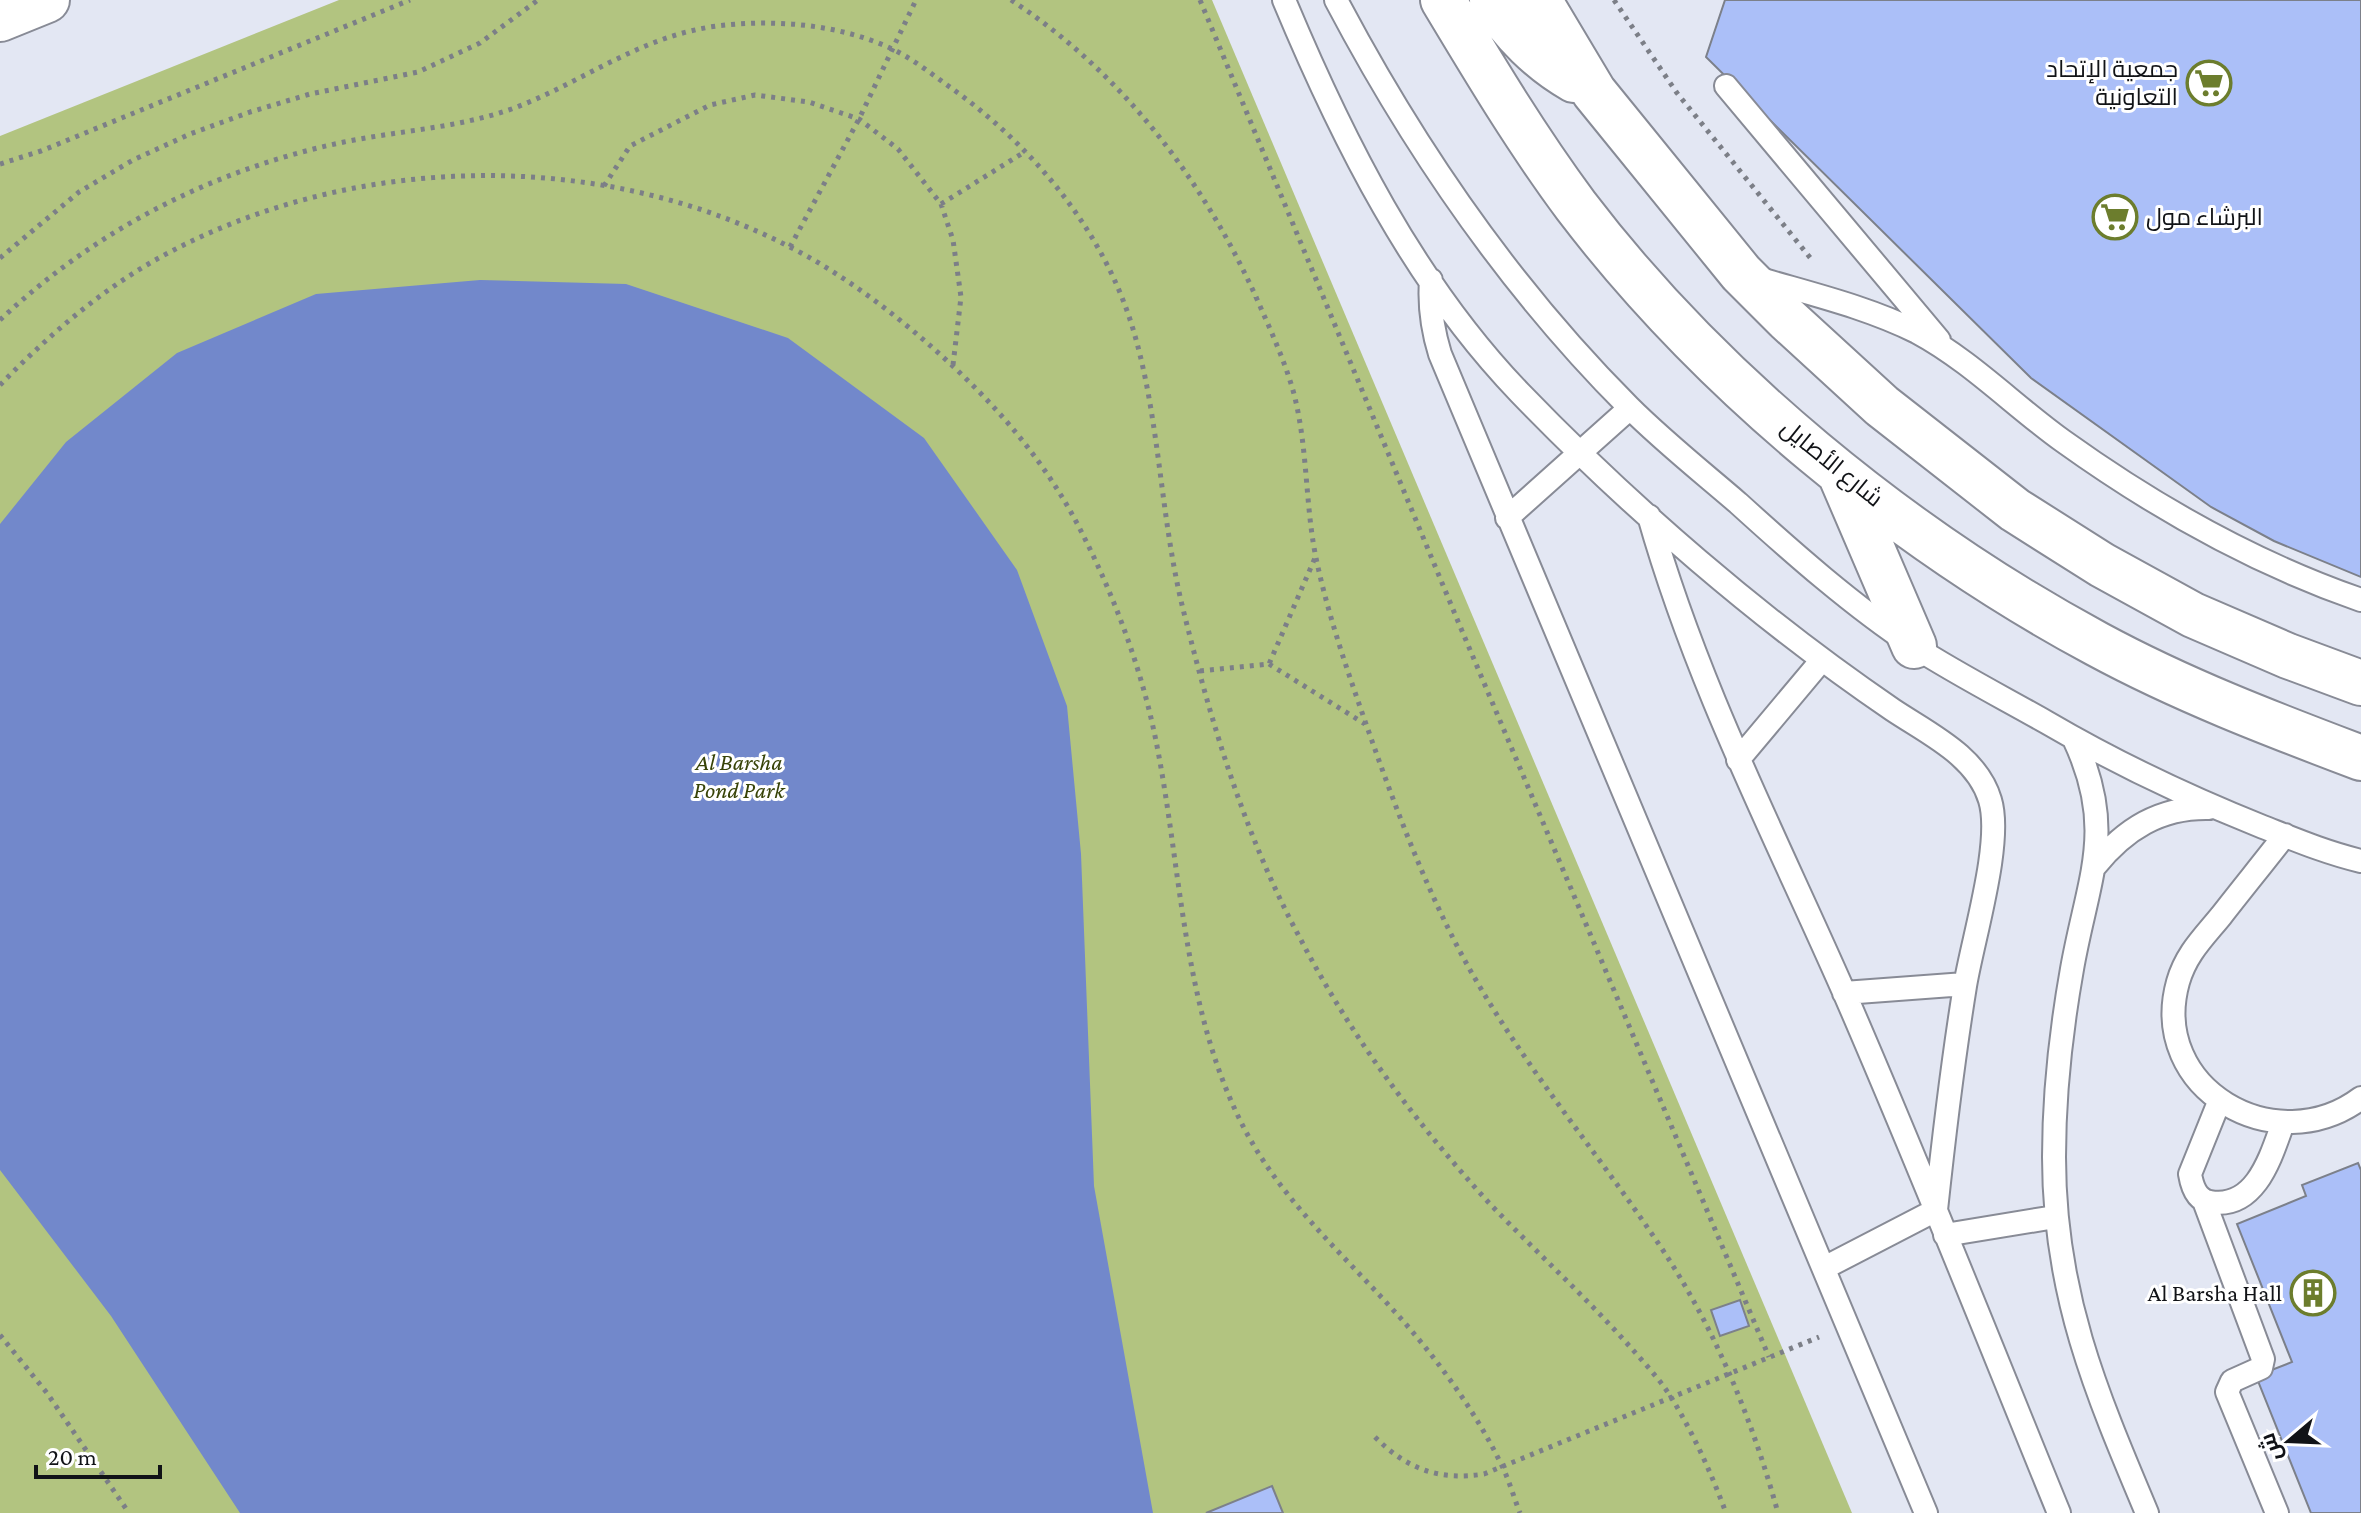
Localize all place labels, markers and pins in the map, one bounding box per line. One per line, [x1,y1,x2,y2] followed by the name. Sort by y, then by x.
[2046,55,2178,110] place label: جمعية الإتحاد التعاونية
[2185,59,2233,107] supermarket icon: جمعية الإتحاد التعاونية
[2091,193,2139,241] supermarket icon: البرشاء مول
[2146,203,2263,231] place label: البرشاء مول
[2289,1269,2337,1317] building icon: Al Barsha Hall
[2148,1279,2282,1306] place label: Al Barsha Hall

